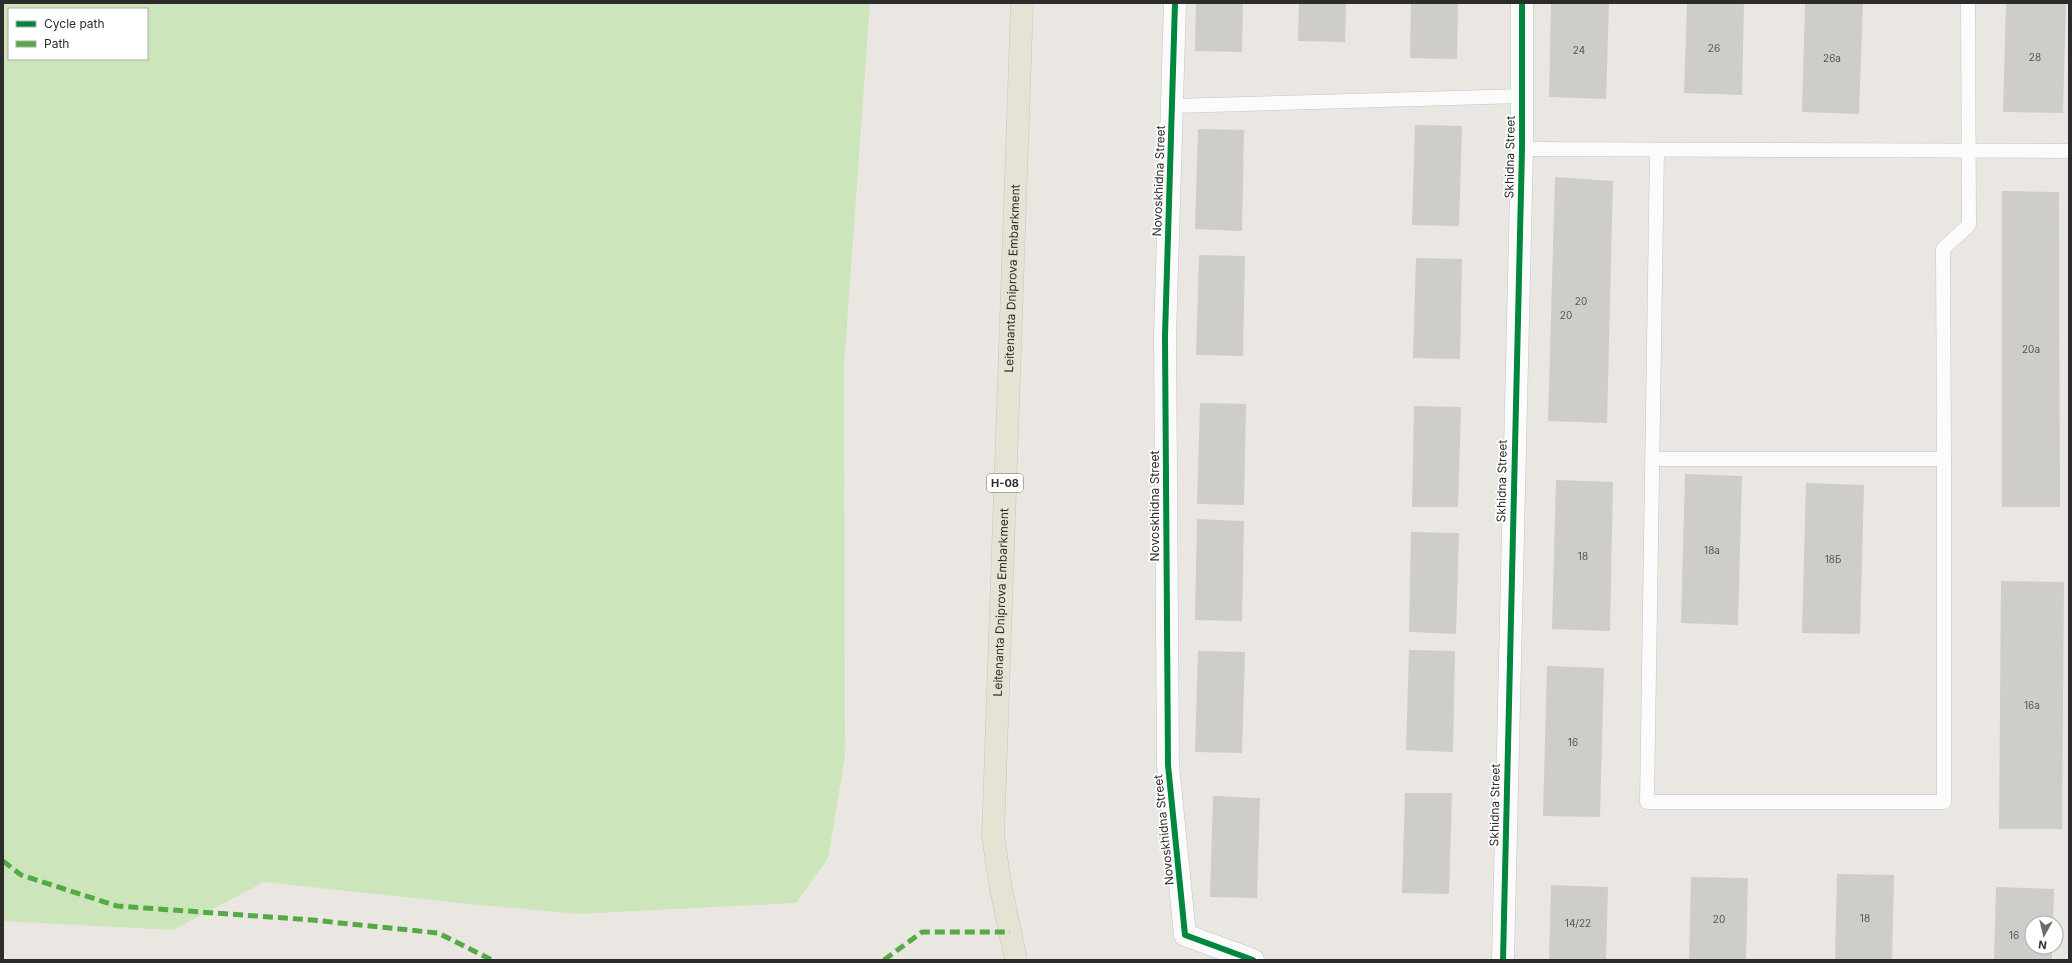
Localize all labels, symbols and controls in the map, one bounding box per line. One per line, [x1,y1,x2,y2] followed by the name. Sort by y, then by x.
[8,8,148,60] legend
[44,16,105,31] text: Cycle path
[44,36,69,51] text: Path
[1708,42,1720,54] house number: 26
[1573,44,1585,56] house number: 24
[2029,51,2041,63] house number: 28
[1823,52,1841,64] house number: 26а
[1501,115,1518,198] street label: Skhidna Street
[1149,125,1168,237] street label: Novoskhidna Street
[1001,184,1023,373] street label: Leitenanta Dniprova Embarkment
[1575,295,1587,307] house number: 20
[1560,309,1572,321] house number: 20
[2022,343,2040,355] house number: 20а
[1493,439,1510,522] street label: Skhidna Street
[1147,450,1162,562] street label: Novoskhidna Street
[987,474,1023,492] road number: Н-08
[990,508,1011,697] street label: Leitenanta Dniprova Embarkment
[1704,544,1720,556] house number: 18а
[1578,550,1588,562] house number: 18
[1825,553,1841,565] house number: 18Б
[2024,699,2040,711] house number: 16а
[1568,736,1578,748] house number: 16
[1486,763,1503,846] street label: Skhidna Street
[1150,774,1177,886] street label: Novoskhidna Street
[1860,912,1870,924] house number: 18
[1713,913,1725,925] house number: 20
[2024,915,2064,955] north arrow
[1565,917,1591,929] house number: 14/22
[2009,929,2019,941] house number: 16
[2037,937,2048,952] text: N

